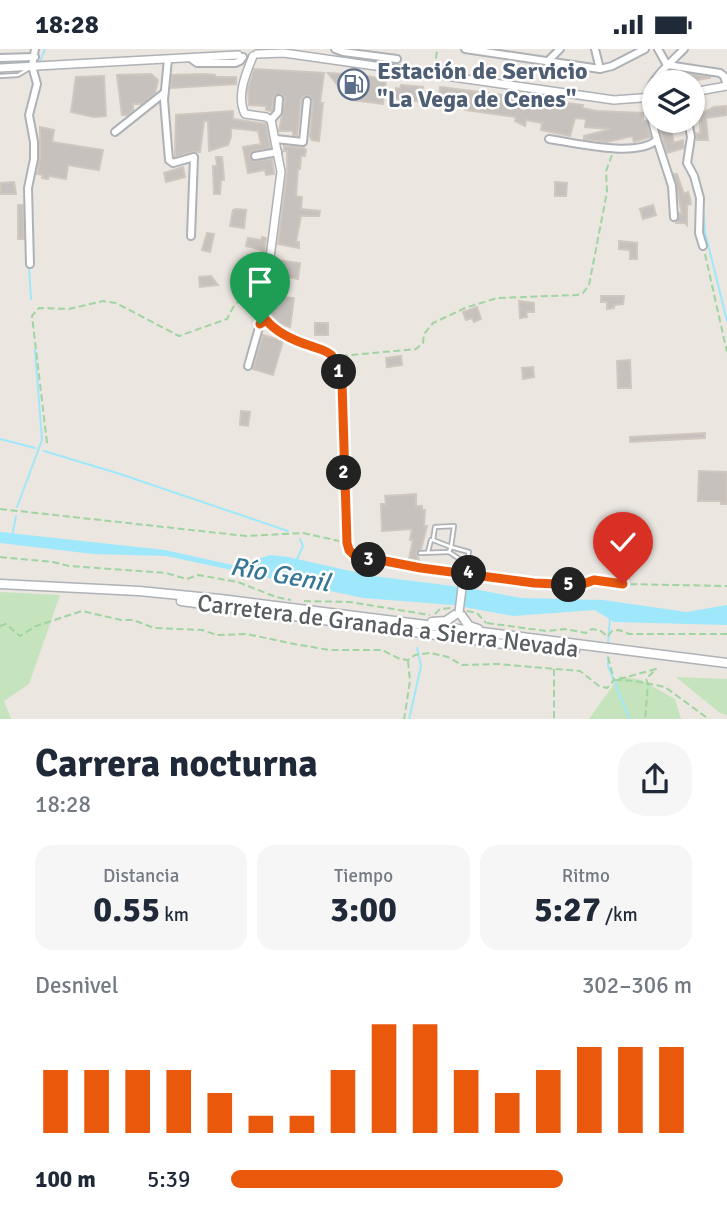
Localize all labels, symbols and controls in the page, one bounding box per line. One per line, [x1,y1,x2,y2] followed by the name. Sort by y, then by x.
[35,9,99,41] text: 18:28
[377,56,588,114] place label: Estación de Servicio "La Vega de Cenes"
[337,68,371,102] fuel station icon: Estación de Servicio "La Vega de Cenes"
[642,70,705,133] map controls
[642,70,705,133] button: layers
[230,252,290,324] pin
[241,263,279,301] icon: arrive
[322,355,356,389] pin: 1
[333,359,344,383] text: 1
[326,455,362,491] pin: 2
[338,460,349,484] text: 2
[593,512,653,584] pin
[604,523,642,561] icon: check
[352,543,386,577] pin: 3
[363,547,374,571] text: 3
[228,551,334,600] water label: Río Genil
[452,555,486,591] pin: 4
[463,560,474,584] text: 4
[552,567,586,603] pin: 5
[563,572,574,596] text: 5
[196,588,580,664] street label: Carretera de Granada a Sierra Nevada
[35,740,318,787] text: Carrera nocturna
[618,742,692,816] button: share
[35,790,91,819] text: 18:28
[103,864,179,888] text: Distancia
[334,864,393,888] text: Tiempo
[562,864,610,888] text: Ritmo
[93,888,160,931] text: 0.55
[330,888,397,931] text: 3:00
[534,888,601,931] text: 5:27
[160,903,189,927] text: km
[601,903,638,927] text: /km
[35,971,118,1000] text: Desnivel
[582,971,692,1000] text: 302–306 m
[35,1165,96,1194] text: 100 m
[147,1165,190,1194] text: 5:39

